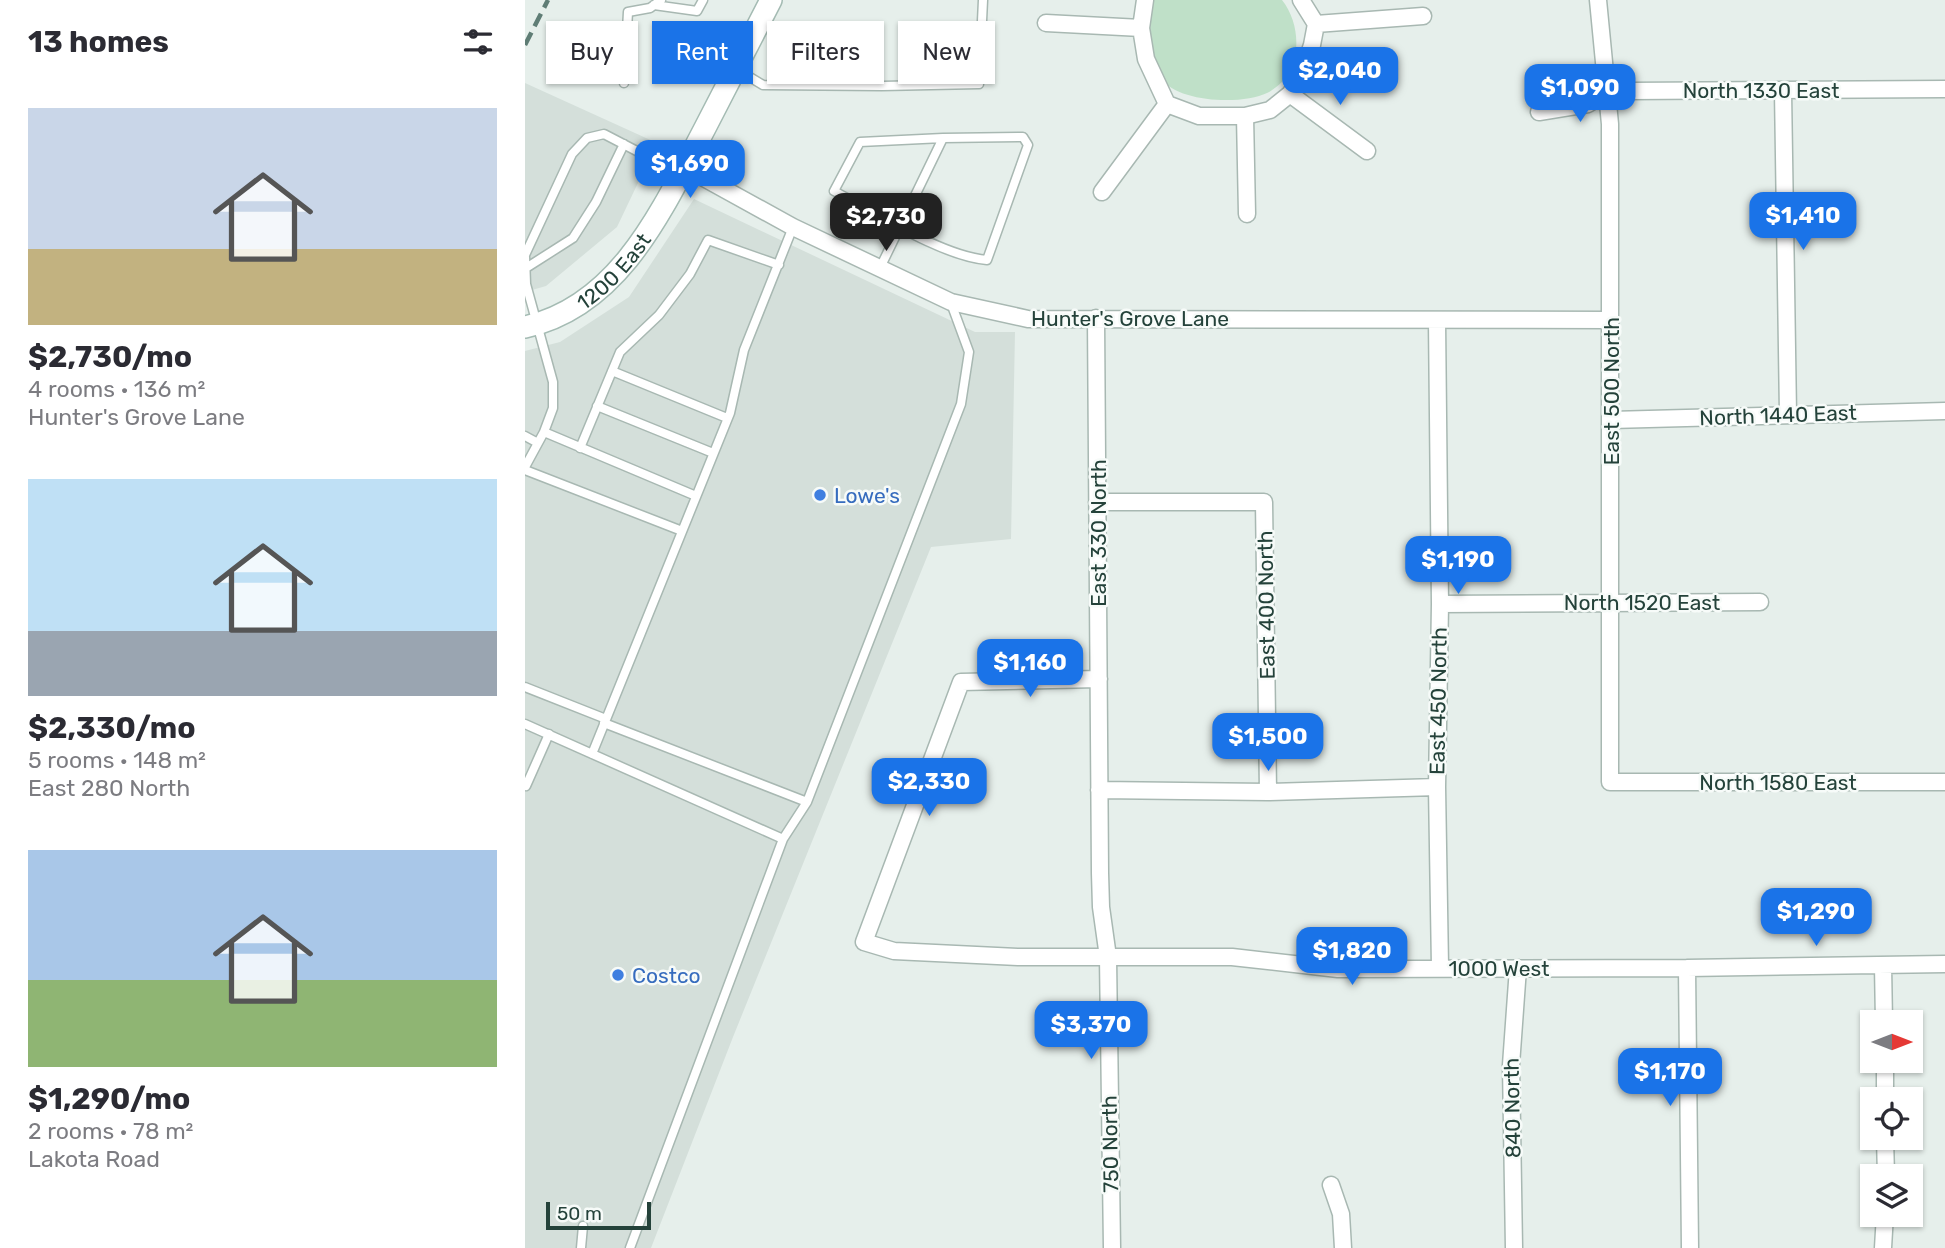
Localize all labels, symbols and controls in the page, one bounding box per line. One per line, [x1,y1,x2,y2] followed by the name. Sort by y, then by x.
[546,21,638,84] chip: Buy
[652,21,753,84] chip: Rent
[767,21,884,84] chip: Filters
[898,21,995,84] chip: New
[459,23,497,61] icon: filters
[28,24,169,60] text: 13 homes
[1283,48,1397,107] pin: $2,040
[1298,56,1382,84] text: $2,040
[1523,64,1637,124] pin: $1,090
[1540,73,1620,101] text: $1,090
[1683,78,1839,103] street label: North 1330 East
[633,140,747,200] pin: $1,690
[651,149,729,177] text: $1,690
[200,154,326,280] icon: home
[1746,192,1860,252] pin: $1,410
[829,194,943,253] pin: $2,730
[1765,201,1841,229] text: $1,410
[846,202,926,230] text: $2,730
[572,228,656,315] street label: 1200 East
[1031,306,1229,331] street label: Hunter's Grove Lane
[1599,317,1624,465] street label: East 500 North
[28,339,192,375] text: $2,730/mo
[28,375,205,403] text: 4 rooms · 136 m²
[1699,400,1857,430] street label: North 1440 East
[28,403,245,431] text: Hunter's Grove Lane
[1086,459,1111,607] street label: East 330 North
[834,483,900,508] place label: Lowe's
[812,487,828,503] marker: Lowe's
[200,525,326,651] icon: home
[1252,530,1280,680] street label: East 400 North
[1401,536,1515,596] pin: $1,190
[1421,545,1495,573] text: $1,190
[1564,590,1720,615] street label: North 1520 East
[1424,627,1452,775] street label: East 450 North
[973,640,1087,699] pin: $1,160
[993,648,1067,676] text: $1,160
[28,710,196,746] text: $2,330/mo
[1211,714,1325,773] pin: $1,500
[1228,722,1308,750] text: $1,500
[28,746,206,774] text: 5 rooms · 148 m²
[872,758,986,818] pin: $2,330
[888,767,970,795] text: $2,330
[1699,770,1857,795] street label: North 1580 East
[28,774,190,802] text: East 280 North
[1759,888,1873,948] pin: $1,290
[200,896,326,1022] icon: home
[1777,897,1855,925] text: $1,290
[1295,928,1409,987] pin: $1,820
[1312,936,1392,964] text: $1,820
[1449,956,1549,981] street label: 1000 West
[632,963,701,988] place label: Costco
[610,967,626,983] marker: Costco
[1034,1002,1148,1061] pin: $3,370
[1051,1010,1131,1038] text: $3,370
[1860,1010,1923,1073] north arrow
[1860,1010,1923,1227] map controls
[1613,1048,1727,1108] pin: $1,170
[1634,1057,1706,1085] text: $1,170
[1499,1058,1525,1158] street label: 840 North
[28,1081,190,1117] text: $1,290/mo
[1860,1087,1923,1150] button: locate
[1097,1095,1123,1193] street label: 750 North
[28,1117,193,1145] text: 2 rooms · 78 m²
[28,1145,160,1173] text: Lakota Road
[1860,1164,1923,1227] button: layers
[546,1199,651,1231] scale bar
[557,1202,602,1225] text: 50 m

